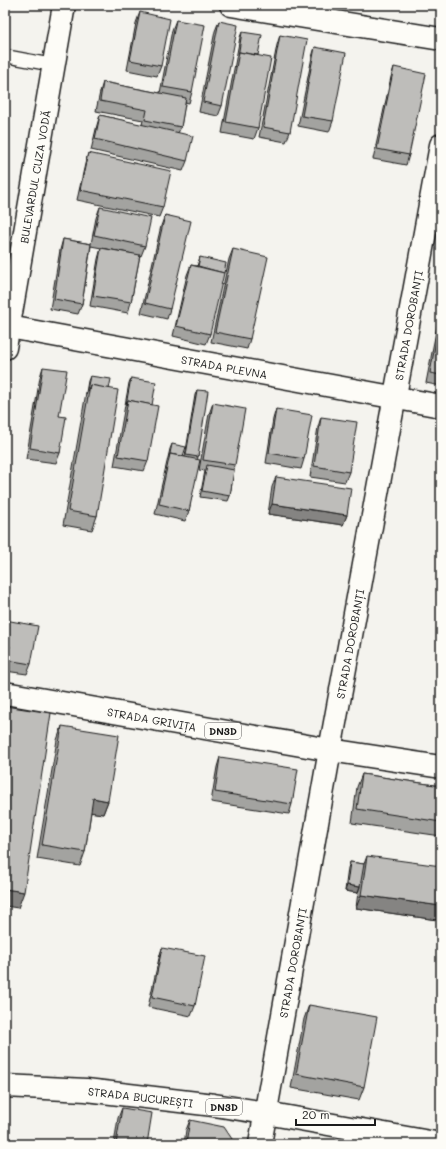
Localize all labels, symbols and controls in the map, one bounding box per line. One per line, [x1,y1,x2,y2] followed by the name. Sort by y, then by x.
[16,109,53,245] street label: BULEVARDUL CUZA VODĂ
[391,269,425,381] street label: STRADA DOROBANȚI
[180,351,269,382] street label: STRADA PLEVNA
[332,588,367,700] street label: STRADA DOROBANȚI
[106,704,198,734] street label: STRADA GRIVIȚA
[205,723,241,739] road number: DN3D
[275,907,309,1019] street label: STRADA DOROBANȚI
[87,1083,194,1110] street label: STRADA BUCUREȘTI
[206,1099,242,1115] road number: DN3D
[296,1101,375,1127] scale bar
[302,1106,330,1122] text: 20 m

